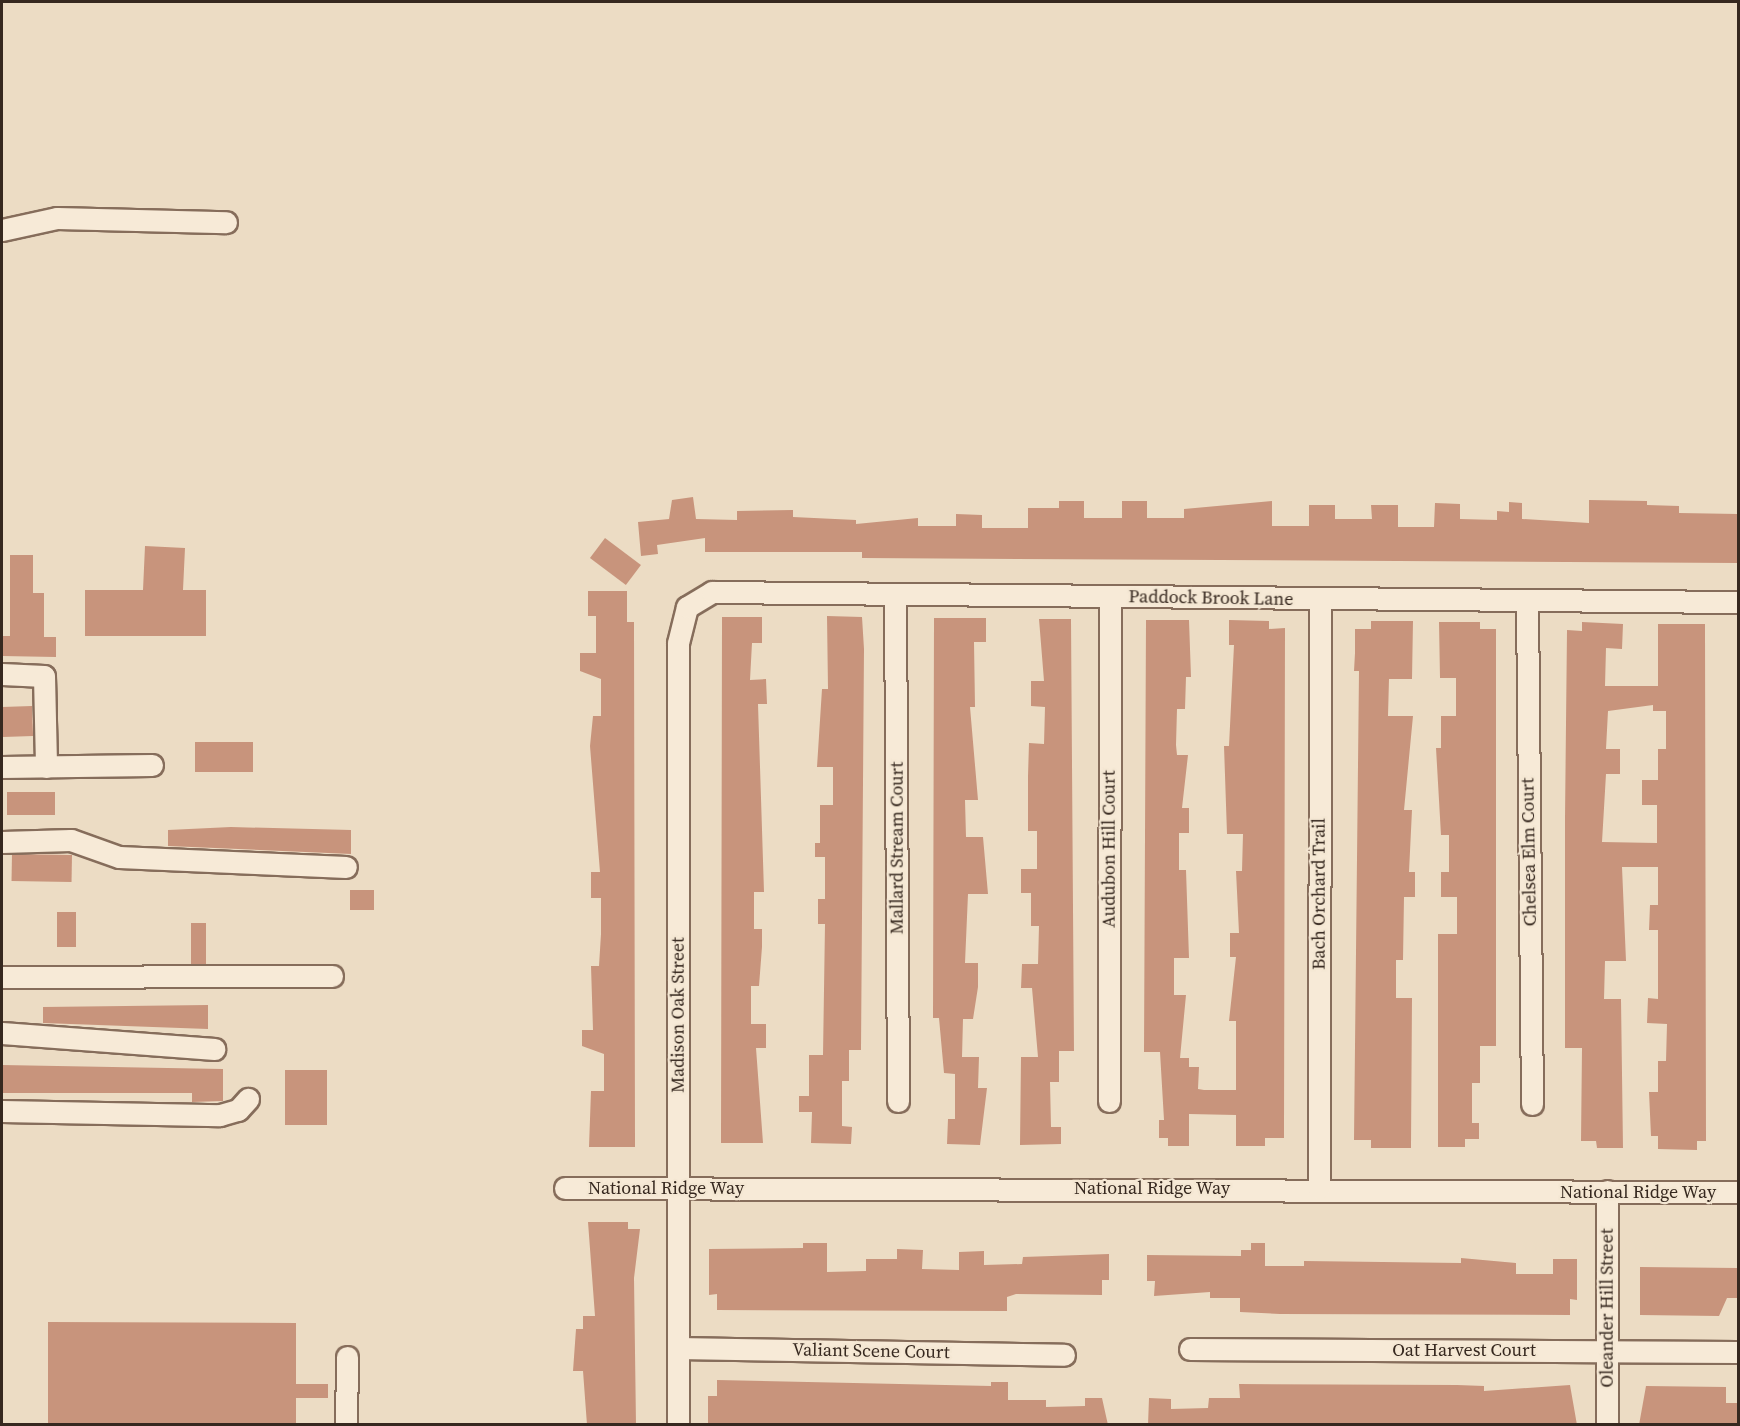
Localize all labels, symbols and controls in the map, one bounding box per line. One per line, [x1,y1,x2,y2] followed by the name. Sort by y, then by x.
[1128,586,1294,610] street label: Paddock Brook Lane
[886,762,908,934] street label: Mallard Stream Court
[1098,770,1120,928] street label: Audubon Hill Court
[1517,777,1541,927] street label: Chelsea Elm Court
[1308,818,1330,970] street label: Bach Orchard Trail
[667,937,689,1093] street label: Madison Oak Street
[588,1177,744,1199] street label: National Ridge Way
[1074,1177,1230,1199] street label: National Ridge Way
[1560,1181,1716,1203] street label: National Ridge Way
[1596,1228,1618,1388] street label: Oleander Hill Street
[792,1339,950,1363] street label: Valiant Scene Court
[1392,1339,1536,1361] street label: Oat Harvest Court

